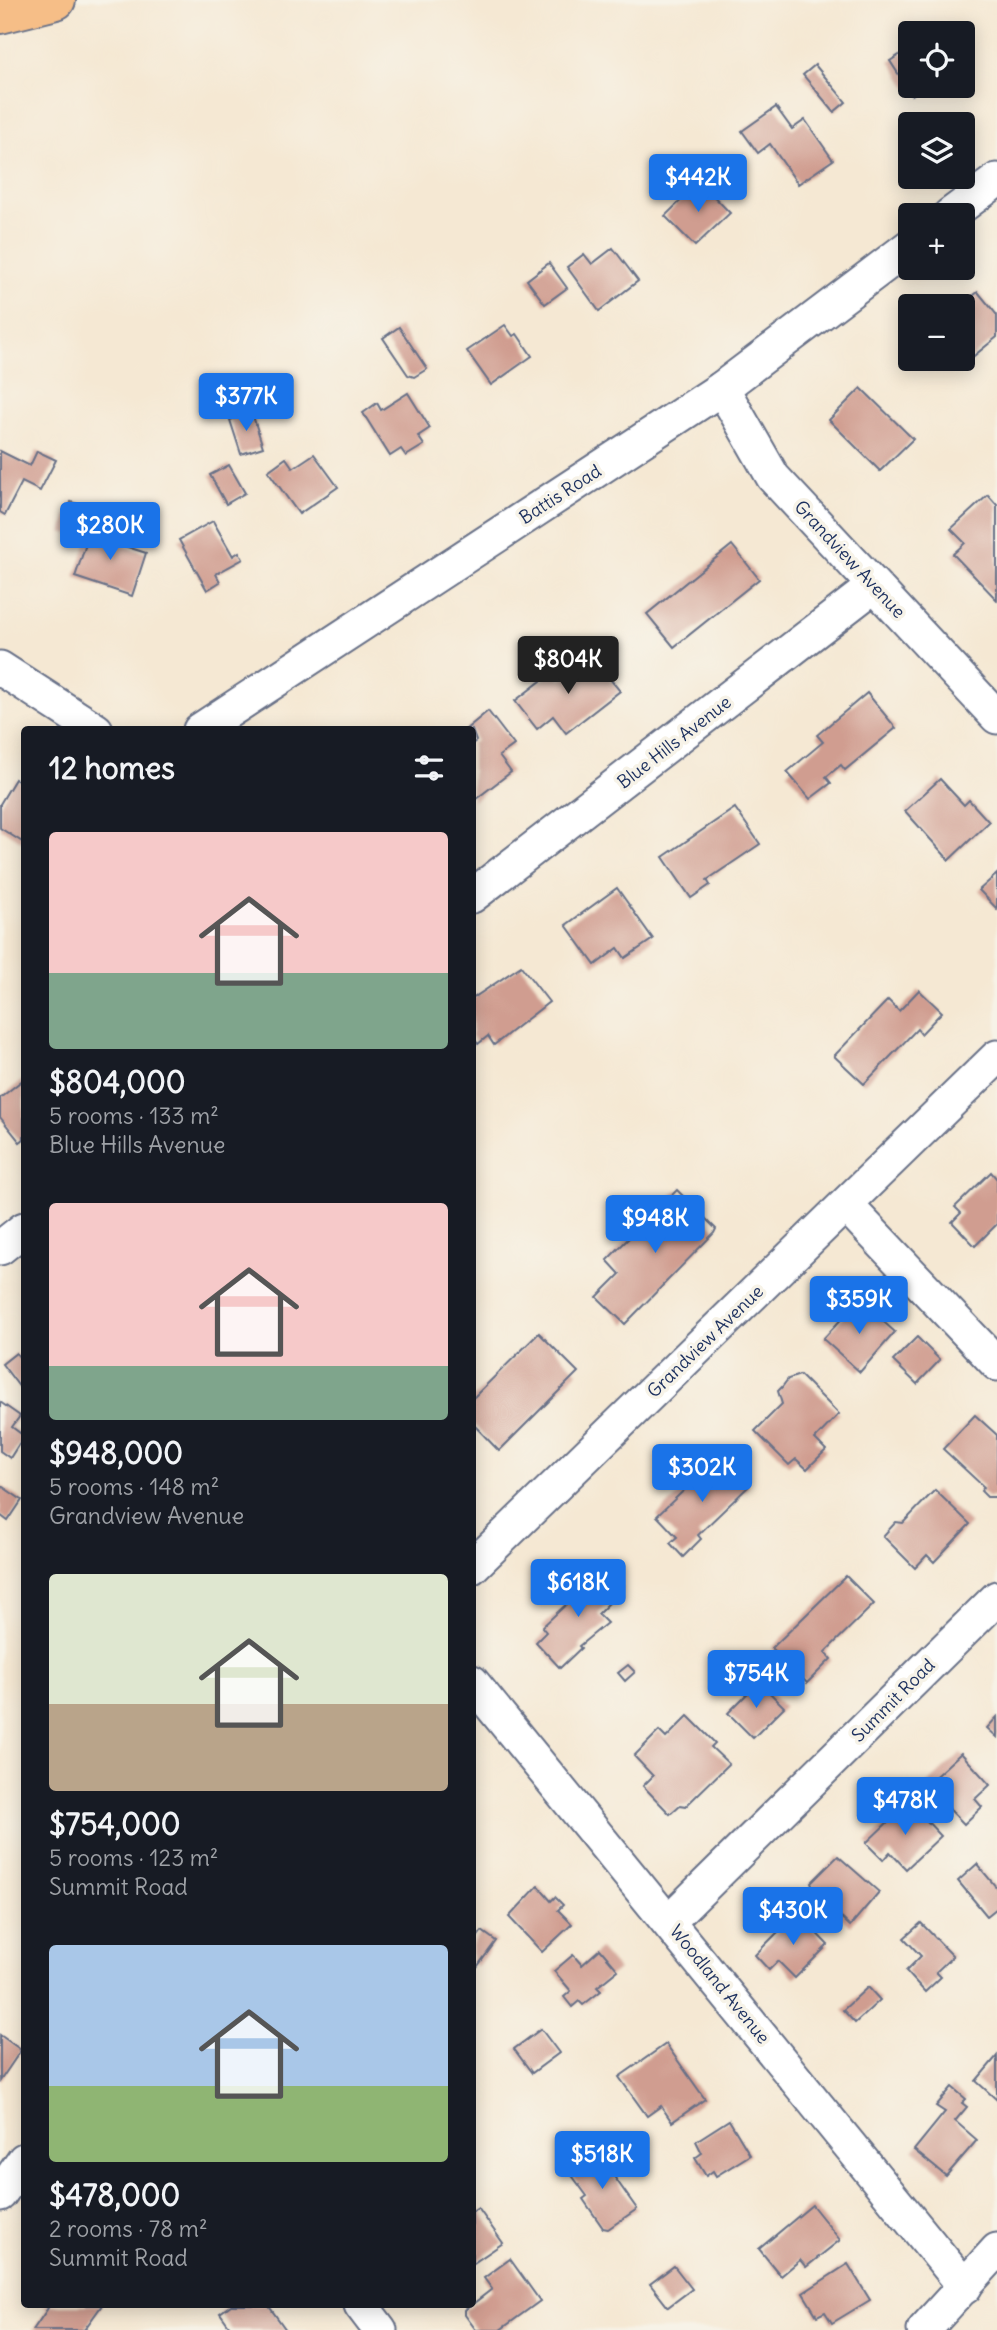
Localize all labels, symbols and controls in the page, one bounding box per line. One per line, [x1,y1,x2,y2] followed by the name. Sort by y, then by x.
[898,21,975,371] map controls
[898,21,975,98] button: locate
[898,112,975,189] button: layers
[649,154,747,214] pin: $442K
[665,162,731,191] text: $442K
[898,203,975,280] button: +
[898,294,975,371] button: −
[197,374,295,433] pin: $377K
[215,381,277,410] text: $377K
[515,459,606,529] street label: Battis Road
[790,495,910,623] street label: Grandview Avenue
[61,503,159,562] pin: $280K
[76,510,144,539] text: $280K
[519,636,617,696] pin: $804K
[534,644,602,673] text: $804K
[613,690,735,794] street label: Blue Hills Avenue
[49,749,175,787] text: 12 homes
[410,749,448,787] icon: filters
[186,878,312,1004] icon: home
[49,1063,186,1101] text: $804,000
[49,1101,219,1130] text: 5 rooms · 133 m²
[49,1130,225,1159] text: Blue Hills Avenue
[606,1196,704,1255] pin: $948K
[622,1203,688,1232] text: $948K
[186,1249,312,1375] icon: home
[810,1276,908,1336] pin: $359K
[642,1280,768,1402] street label: Grandview Avenue
[826,1284,892,1313] text: $359K
[49,1434,183,1472] text: $948,000
[653,1444,751,1504] pin: $302K
[668,1452,736,1481] text: $302K
[49,1472,219,1501] text: 5 rooms · 148 m²
[49,1501,244,1530] text: Grandview Avenue
[529,1560,627,1619] pin: $618K
[547,1567,609,1596] text: $618K
[186,1620,312,1746] icon: home
[707,1650,805,1710] pin: $754K
[846,1653,940,1747] street label: Summit Road
[724,1658,788,1687] text: $754K
[856,1778,954,1837] pin: $478K
[873,1785,937,1814] text: $478K
[49,1805,180,1843] text: $754,000
[49,1843,218,1872] text: 5 rooms · 123 m²
[49,1872,188,1901] text: Summit Road
[744,1888,842,1947] pin: $430K
[759,1895,827,1924] text: $430K
[665,1920,775,2048] street label: Woodland Avenue
[186,1991,312,2117] icon: home
[553,2132,651,2191] pin: $518K
[571,2139,633,2168] text: $518K
[49,2176,180,2214] text: $478,000
[49,2214,208,2243] text: 2 rooms · 78 m²
[49,2243,188,2272] text: Summit Road

